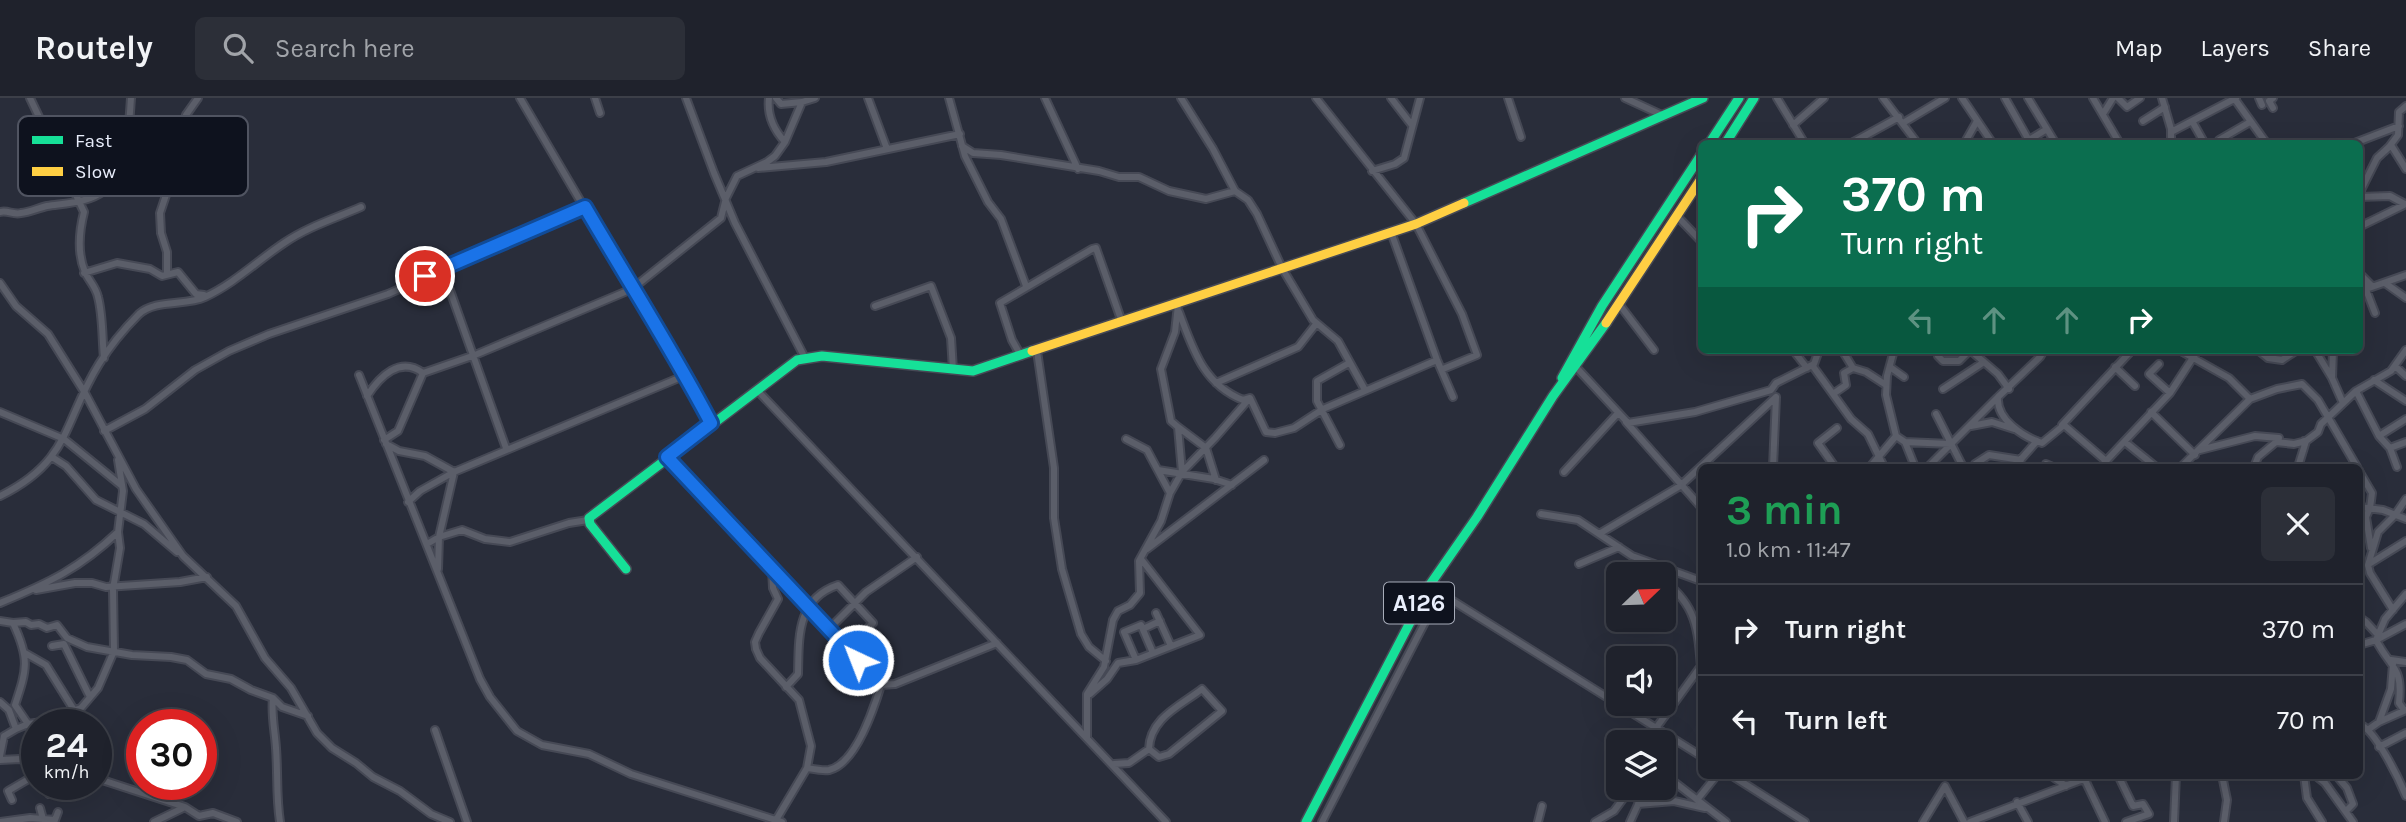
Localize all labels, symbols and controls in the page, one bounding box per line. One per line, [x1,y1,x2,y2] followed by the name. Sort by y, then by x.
[195,17,685,80] search box
[35,29,153,67] text: Routely
[219,29,257,67] icon: search
[275,33,415,64] text: Search here
[2115,34,2163,62] text: Map
[2201,34,2270,62] text: Layers
[2308,34,2371,62] text: Share
[18,116,248,196] legend
[75,130,112,152] text: Fast
[75,161,116,183] text: Slow
[1841,166,1986,223] text: 370 m
[1726,168,1817,259] icon: right
[1841,225,1983,262] text: Turn right
[395,246,455,306] pin
[406,257,444,295] icon: arrive
[1902,301,1940,339] icon: left
[1975,301,2013,339] icon: ahead
[2048,301,2086,339] icon: ahead
[2121,301,2159,339] icon: right
[1726,485,1843,535] text: 3 min
[2261,487,2335,561] button: close
[1726,536,1850,563] text: 1.0 km · 11:47
[1606,562,1676,632] north arrow
[1606,562,1676,800] map controls
[1384,582,1454,624] road number: A126
[1726,611,1764,649] icon: right
[1785,614,1906,645] text: Turn right
[2262,614,2335,645] text: 370 m
[821,623,895,697] position arrow
[1606,646,1676,716] button: sound
[1726,702,1764,740] icon: left
[1785,705,1887,736] text: Turn left
[2277,705,2335,736] text: 70 m
[126,709,217,800] speed limit sign: 30
[46,725,88,766] text: 24
[1606,730,1676,800] button: layers
[44,761,89,783] text: km/h

